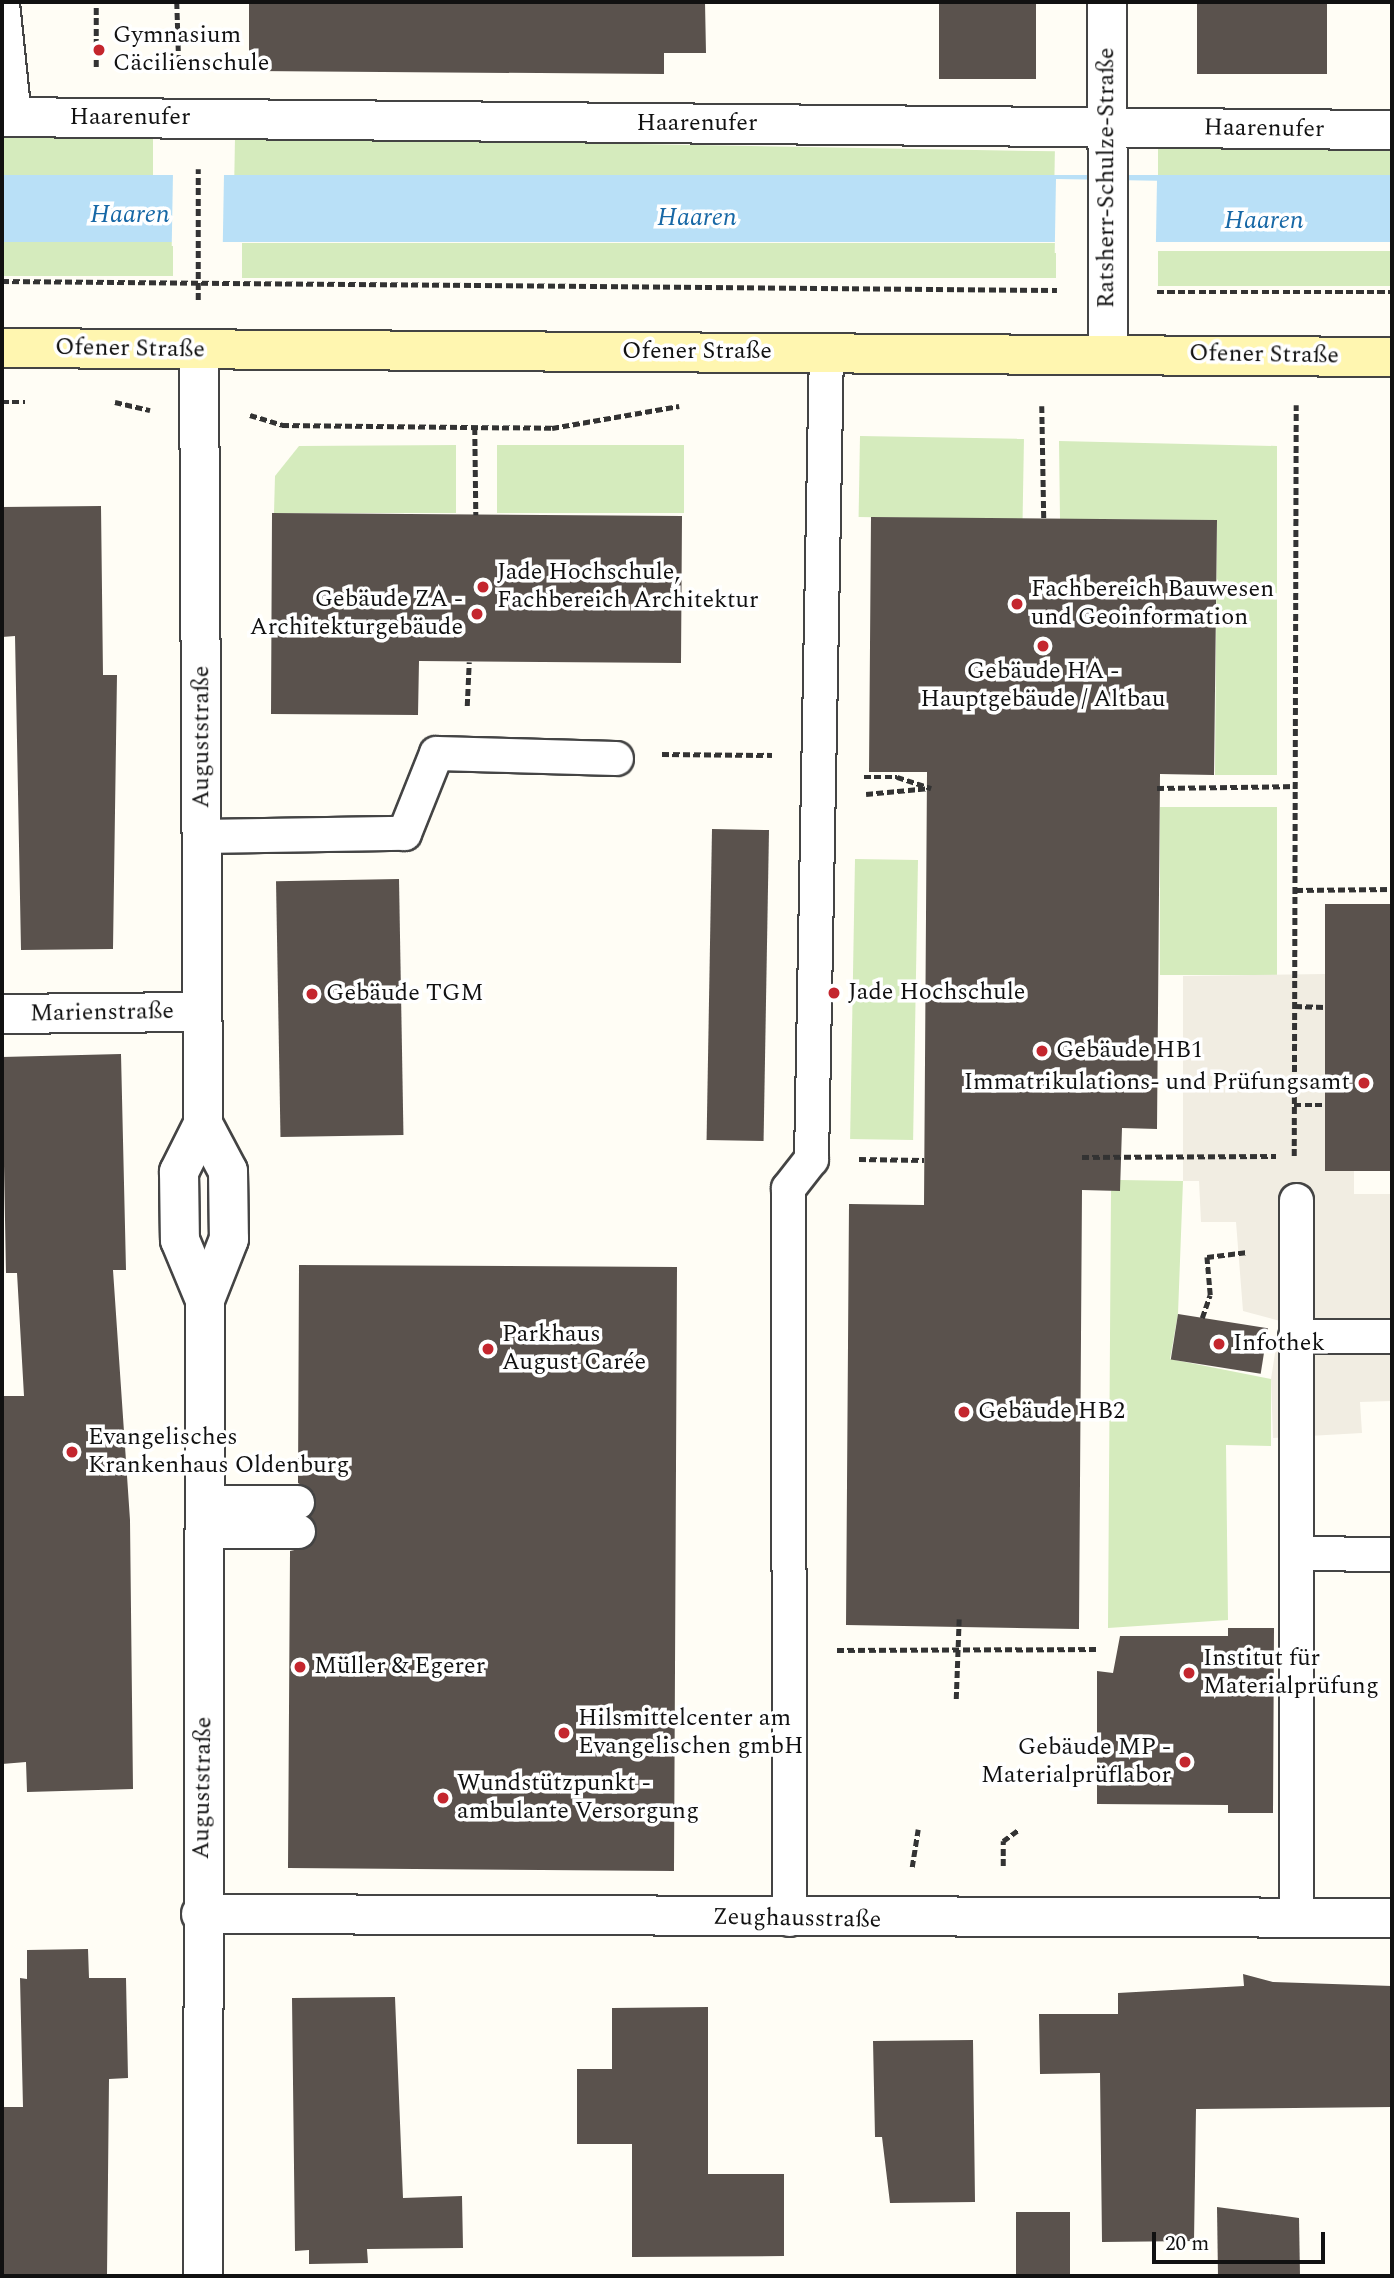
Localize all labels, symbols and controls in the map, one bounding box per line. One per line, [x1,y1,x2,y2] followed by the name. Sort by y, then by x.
[113,22,269,78] place label: Gymnasium Cäcilienschule
[91,42,107,58] marker: Gymnasium Cäcilienschule
[1093,48,1121,308] street label: Ratsherr-Schulze-Straße
[70,104,190,132] street label: Haarenufer
[637,110,757,138] street label: Haarenufer
[1203,114,1325,144] street label: Haarenufer
[90,199,170,231] water label: Haaren
[657,202,737,234] water label: Haaren
[1224,205,1304,237] water label: Haaren
[55,333,205,365] street label: Ofener Straße
[622,338,772,366] street label: Ofener Straße
[1189,339,1339,371] street label: Ofener Straße
[497,559,758,615] place label: Jade Hochschule, Fachbereich Architektur
[1031,576,1274,632] place label: Fachbereich Bauwesen und Geoinformation
[475,579,491,595] marker: Jade Hochschule, Fachbereich Architektur
[250,586,463,642] place label: Gebäude ZA - Architekturgebäude
[1009,596,1025,612] marker: Fachbereich Bauwesen und Geoinformation
[469,606,485,622] marker: Gebäude ZA - Architekturgebäude
[1035,638,1051,654] marker: Gebäude HA - Hauptgebäude / Altbau
[920,658,1166,714] place label: Gebäude HA - Hauptgebäude / Altbau
[188,666,216,808] street label: Auguststraße
[848,979,1025,1007] place label: Jade Hochschule
[326,980,483,1008] place label: Gebäude TGM
[826,985,842,1001] marker: Jade Hochschule
[304,986,320,1002] marker: Gebäude TGM
[30,997,174,1029] street label: Marienstraße
[1056,1037,1203,1065] place label: Gebäude HB1
[1034,1043,1050,1059] marker: Gebäude HB1
[964,1069,1350,1097] place label: Immatrikulations- und Prüfungsamt
[1356,1075,1372,1091] marker: Immatrikulations- und Prüfungsamt
[502,1321,646,1377] place label: Parkhaus August Carée
[1233,1330,1325,1358] place label: Infothek
[1211,1336,1227,1352] marker: Infothek
[480,1341,496,1357] marker: Parkhaus August Carée
[978,1398,1125,1426] place label: Gebäude HB2
[956,1404,972,1420] marker: Gebäude HB2
[88,1424,349,1480] place label: Evangelisches Krankenhaus Oldenburg
[62,1442,82,1462] marker: Evangelisches Krankenhaus Oldenburg
[1203,1645,1379,1701] place label: Institut für Materialprüfung
[314,1653,485,1681] place label: Müller & Egerer
[292,1659,308,1675] marker: Müller & Egerer
[1181,1665,1197,1681] marker: Institut für Materialprüfung
[578,1705,803,1761] place label: Hilsmittelcenter am Evangelischen gmbH
[187,1716,219,1860] street label: Auguststraße
[556,1725,572,1741] marker: Hilsmittelcenter am Evangelischen gmbH
[981,1734,1171,1790] place label: Gebäude MP - Materialprüflabor
[1177,1754,1193,1770] marker: Gebäude MP - Materialprüflabor
[457,1770,699,1826] place label: Wundstützpunkt - ambulante Versorgung
[435,1790,451,1806] marker: Wundstützpunkt - ambulante Versorgung
[712,1903,882,1935] street label: Zeughausstraße
[1156,2218,1329,2262] scale bar
[1165,2228,1209,2260] text: 20 m

